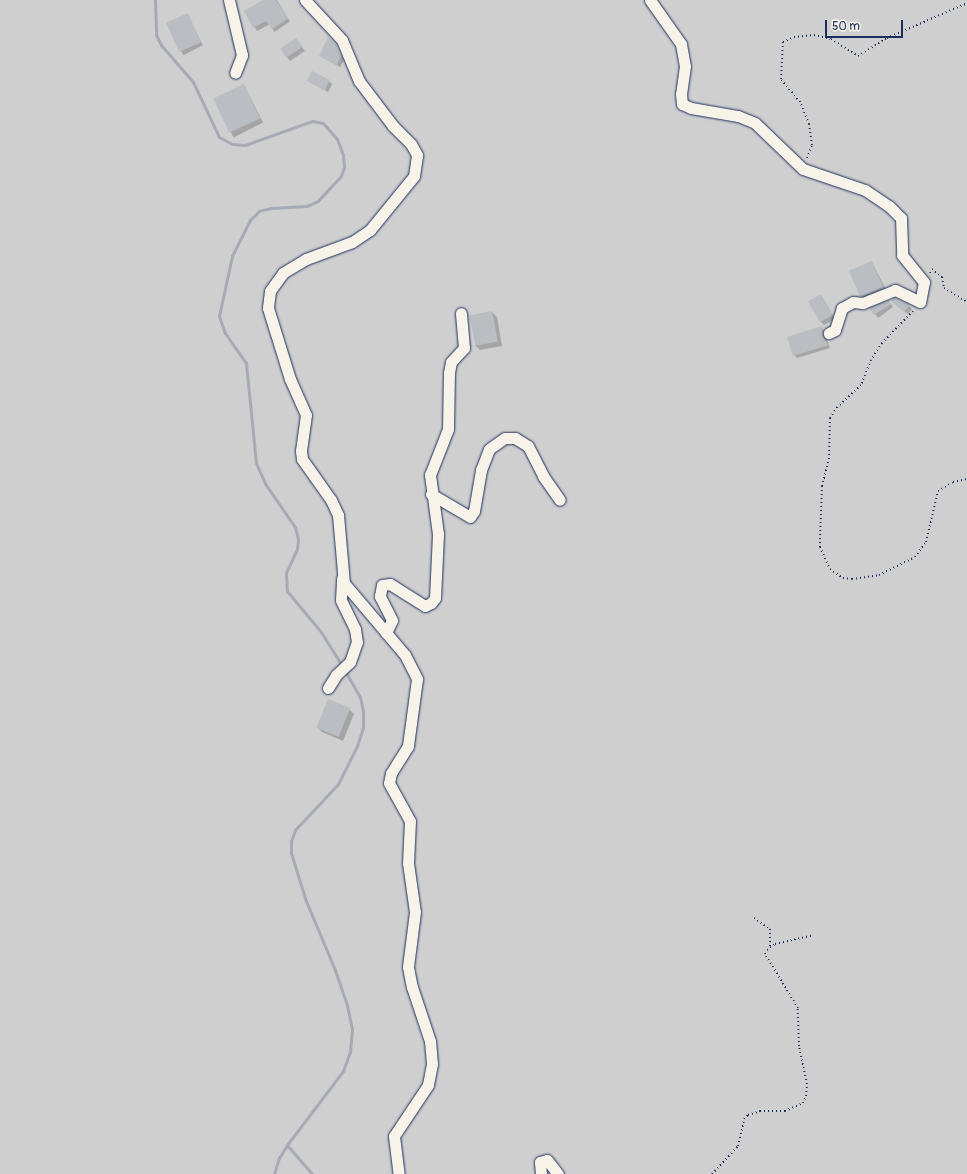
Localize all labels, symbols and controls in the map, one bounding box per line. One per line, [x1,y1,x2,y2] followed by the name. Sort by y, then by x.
[827,12,905,38] scale bar
[832,19,860,34] text: 50 m

